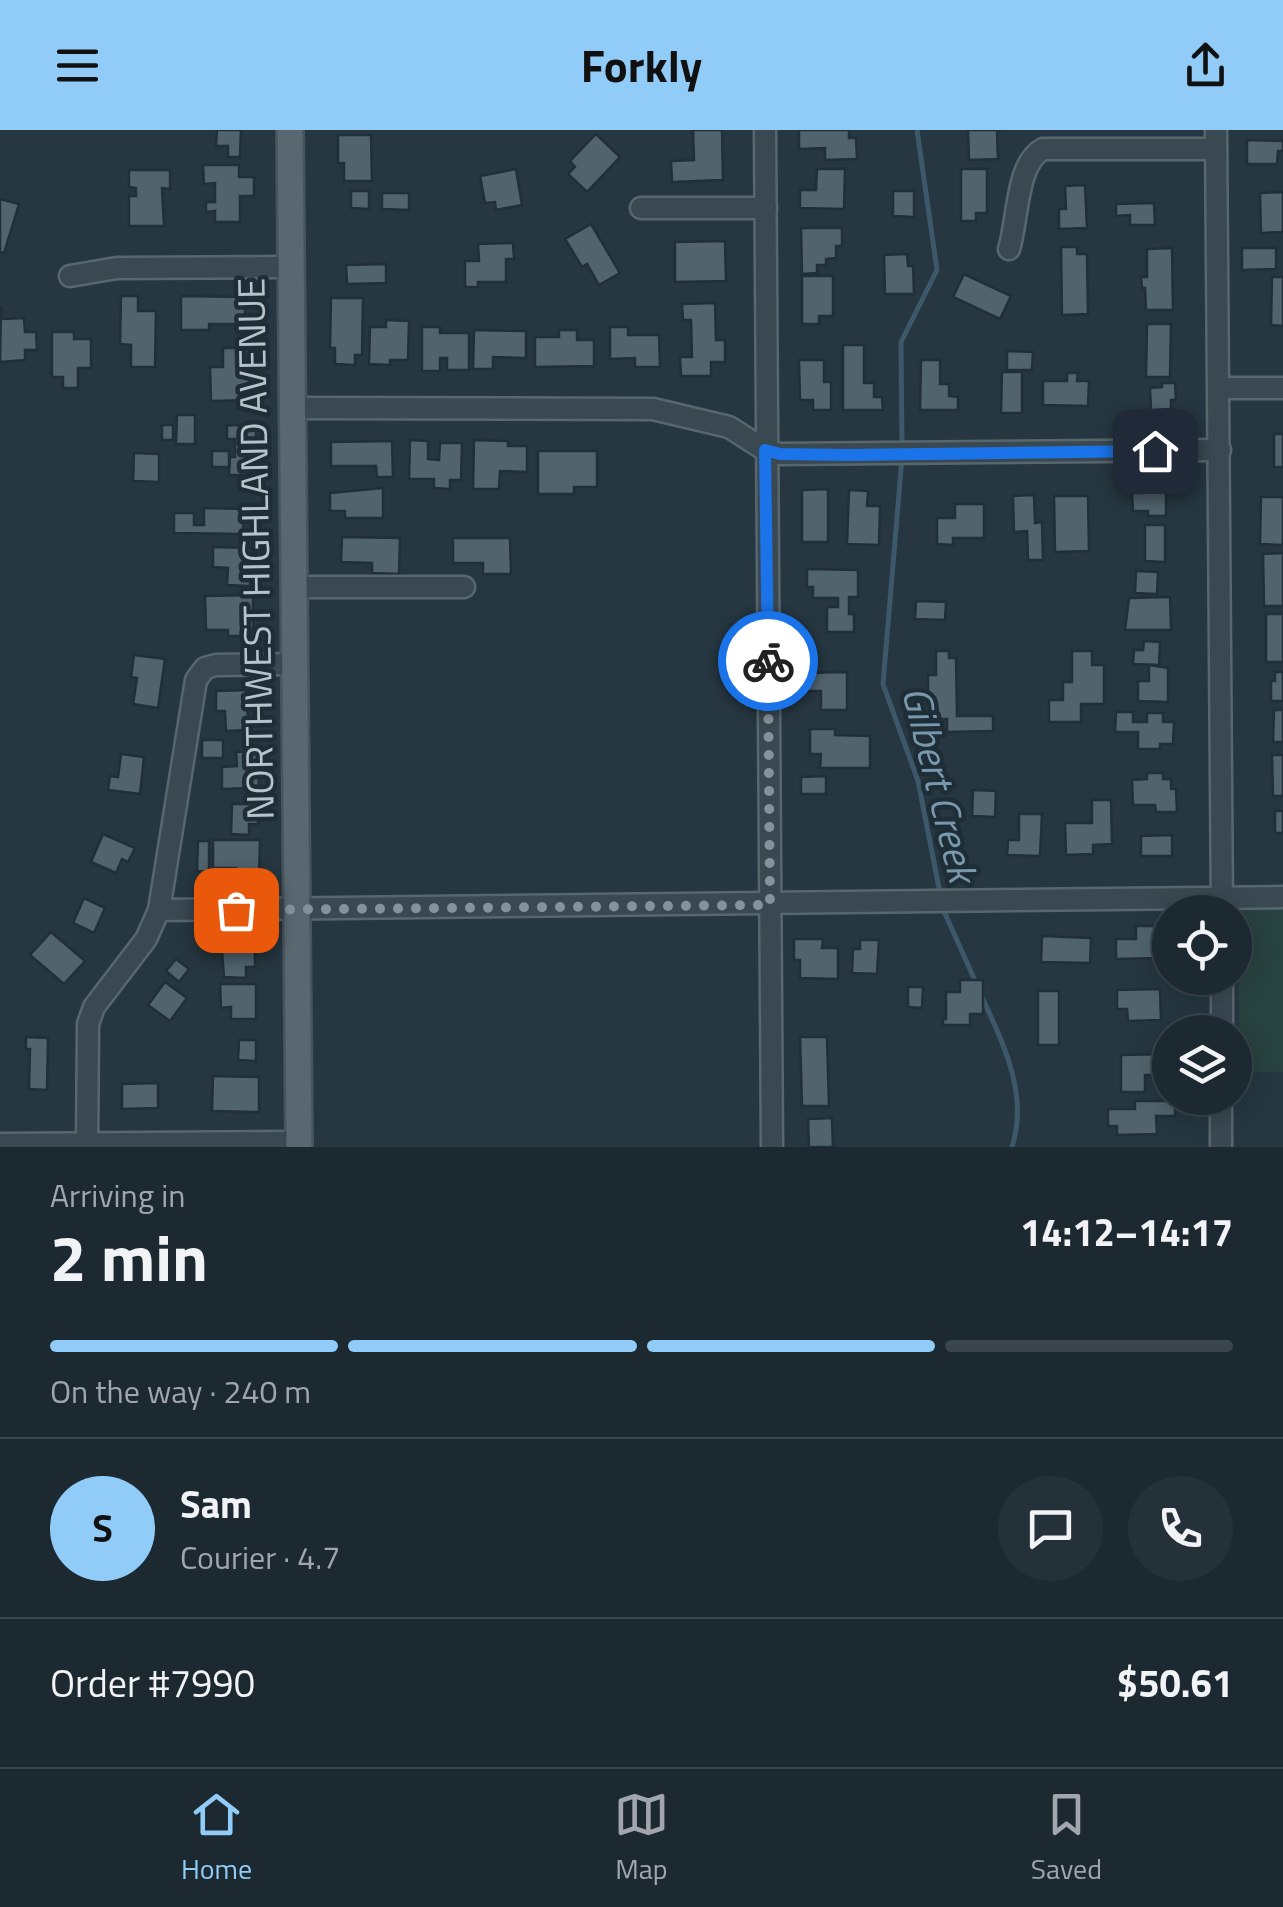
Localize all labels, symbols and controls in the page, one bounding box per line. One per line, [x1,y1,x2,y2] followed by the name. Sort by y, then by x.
[581,31,702,99] text: Forkly
[50,38,105,93] icon: menu
[1178,38,1233,93] icon: share
[221,277,289,821] street label: NORTHWEST HIGHLAND AVENUE
[1113,409,1198,494] pin
[1128,424,1183,479] icon: home
[718,611,818,711] courier
[741,634,796,689] icon: bike
[886,680,995,892] water label: Gilbert Creek
[194,868,279,953] pin
[209,883,264,938] icon: bag
[1152,895,1252,1115] map controls
[1152,895,1252,995] button: locate
[1152,1015,1252,1115] button: layers
[50,1171,186,1219] text: Arriving in
[1020,1203,1233,1261] text: 14:12–14:17
[50,1207,208,1306] text: 2 min
[50,1367,311,1415] text: On the way · 240 m
[180,1475,252,1533] text: Sam
[998,1476,1103,1581] button: chat
[1128,1476,1233,1581] button: phone
[92,1499,113,1557] text: S
[180,1533,340,1581] text: Courier · 4.7
[50,1654,255,1712] text: Order #7990
[1117,1654,1233,1712] text: $50.61
[181,1787,252,1890] tab: Home
[614,1787,669,1890] tab: Map
[1031,1787,1102,1890] tab: Saved

